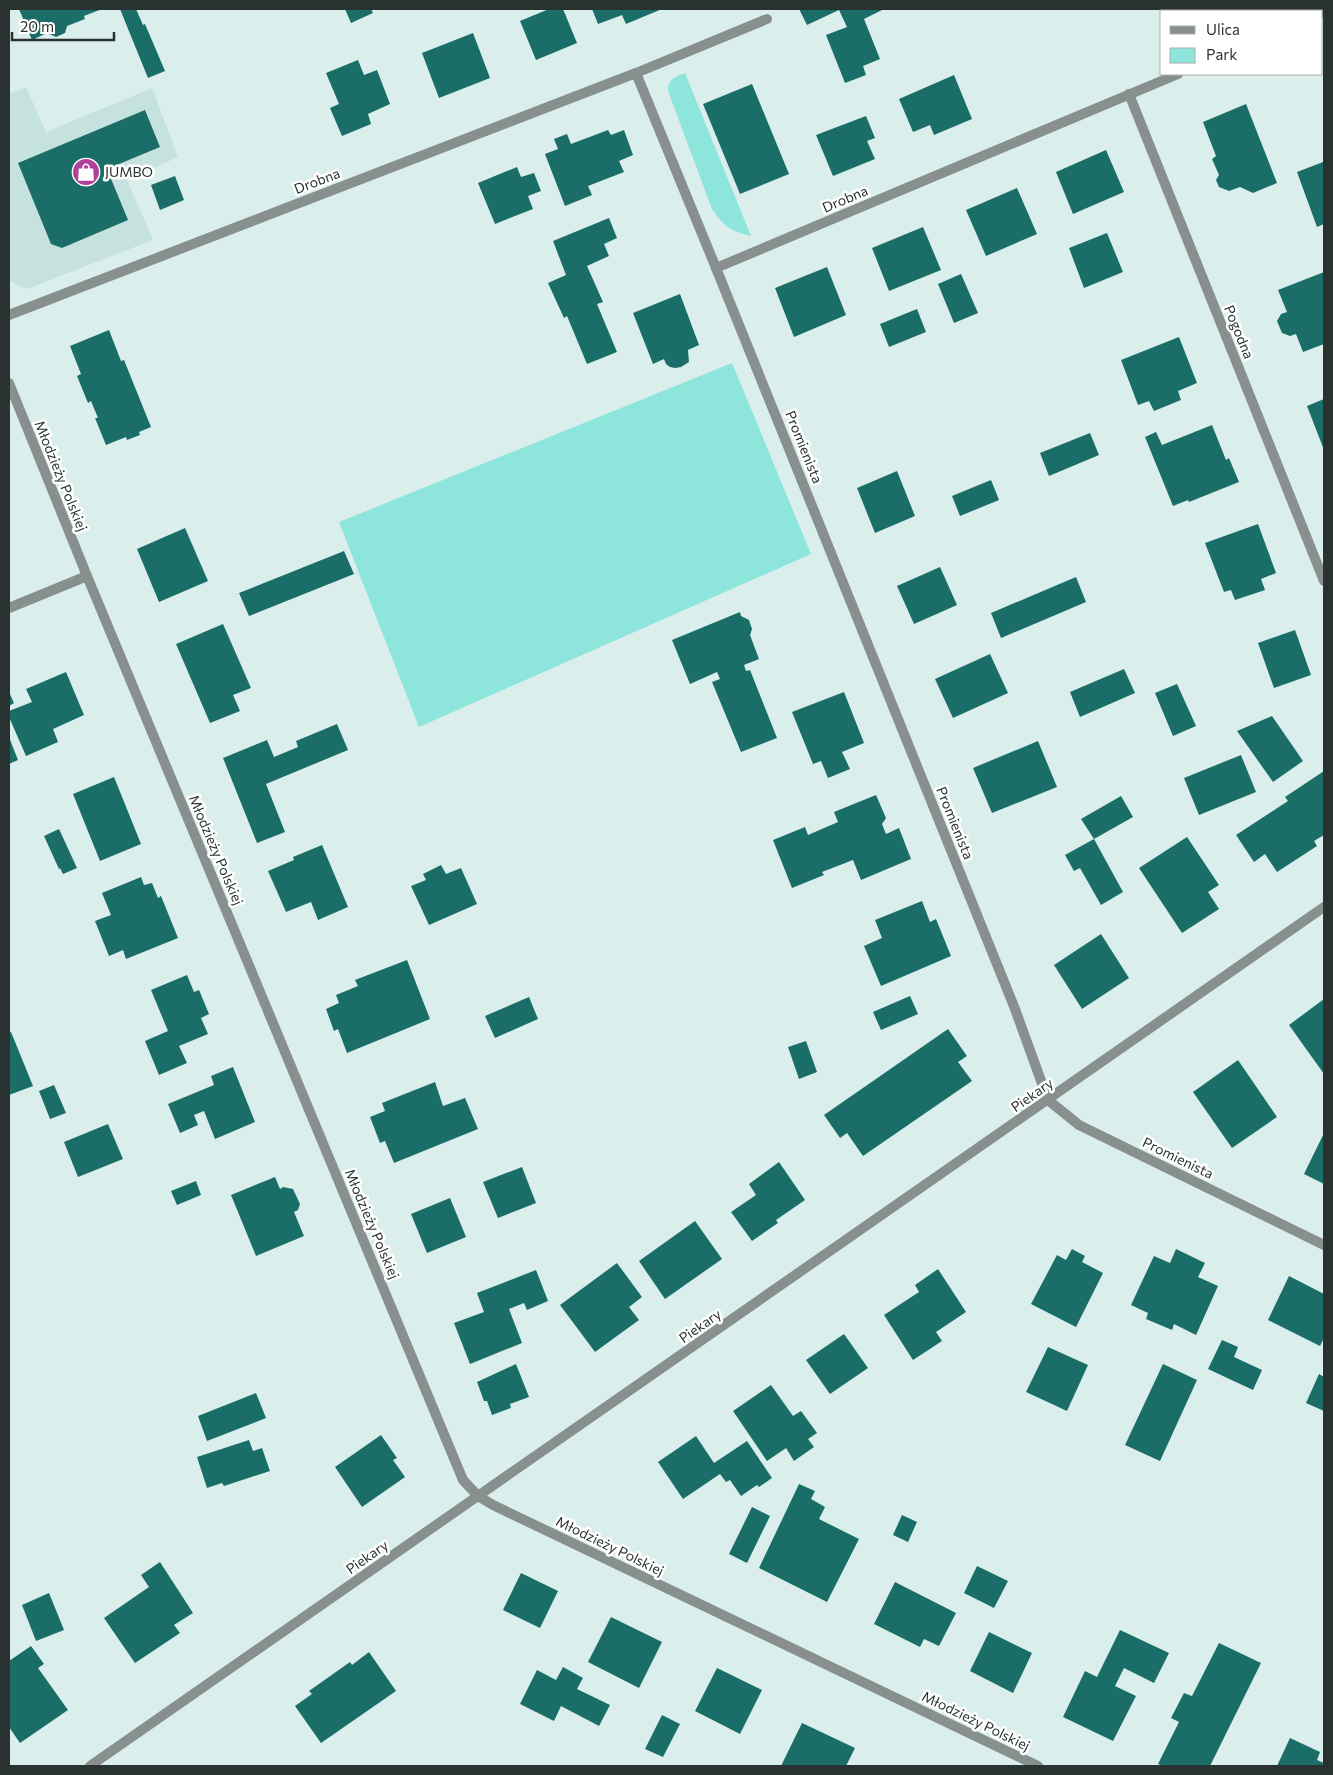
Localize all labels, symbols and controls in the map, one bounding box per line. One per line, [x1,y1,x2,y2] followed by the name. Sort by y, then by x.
[12,10,115,42] scale bar
[1160,10,1323,75] legend
[20,17,54,35] text: 20 m
[1206,20,1240,38] text: Ulica
[1206,45,1237,63] text: Park
[71,157,101,187] shop icon: JUMBO
[105,163,153,180] place label: JUMBO
[292,164,342,197] street label: Drobna
[820,181,870,216] street label: Drobna
[1221,303,1258,361] street label: Pogodna
[782,408,827,486] street label: Promienista
[32,418,91,534] street label: Młodzieży Polskiej
[933,784,978,862] street label: Promienista
[186,792,247,907] street label: Młodzieży Polskiej
[1007,1074,1056,1115] street label: Piekary
[1140,1133,1216,1182] street label: Promienista
[342,1166,403,1281] street label: Młodzieży Polskiej
[675,1305,724,1346] street label: Piekary
[554,1512,667,1579] street label: Młodzieży Polskiej
[342,1536,391,1577] street label: Piekary
[920,1687,1033,1754] street label: Młodzieży Polskiej

